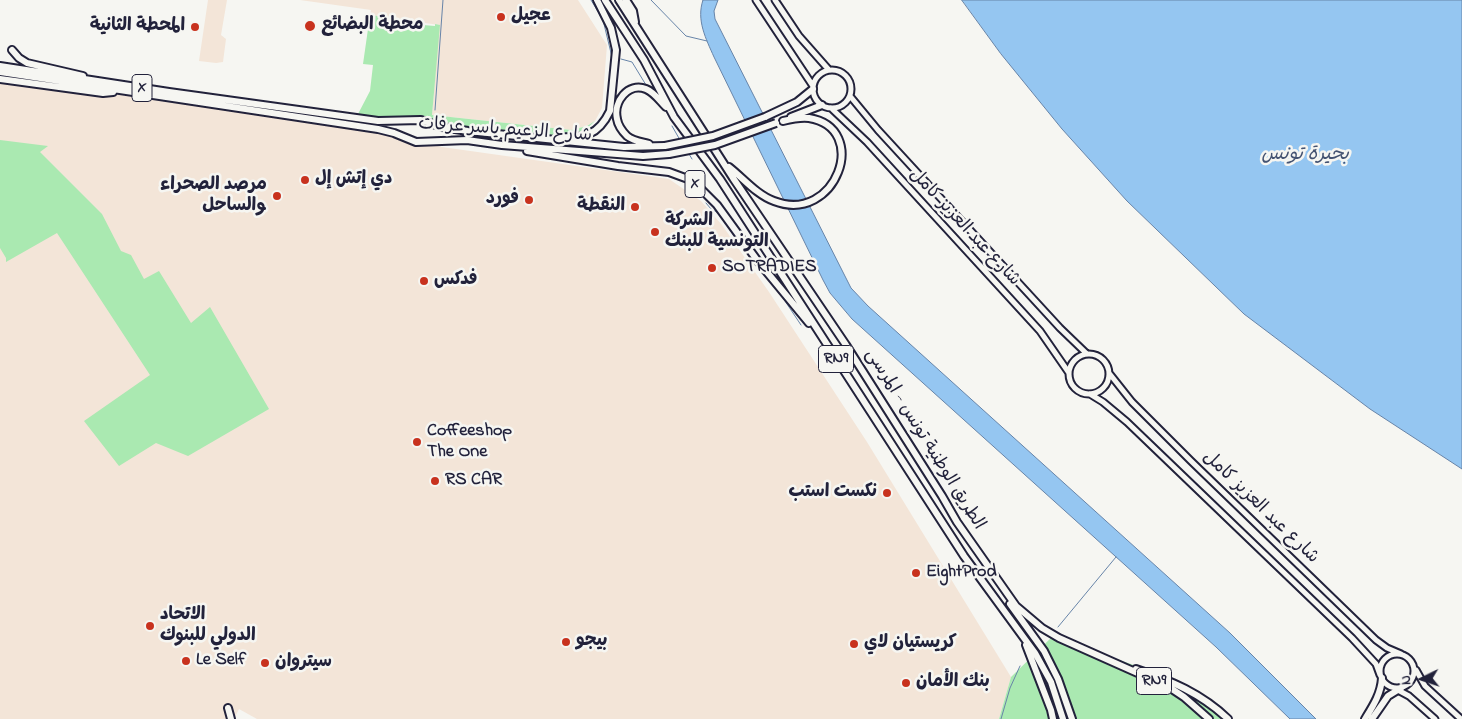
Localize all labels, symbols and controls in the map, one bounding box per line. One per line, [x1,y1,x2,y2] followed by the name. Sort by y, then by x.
[511,6,551,28] place label: عجيل
[495,11,507,23] marker: عجيل
[321,15,424,37] place label: محطة البضائع
[90,16,185,38] place label: المحطة الثانية
[303,19,317,33] marker: محطة البضائع
[189,21,201,33] marker: المحطة الثانية
[132,75,152,102] road number: X
[417,114,593,148] street label: شارع الزعيم ياسر عرفات
[1261,145,1349,167] water label: بحيرة تونس
[904,165,1024,291] street label: شارع عبد العزيز كامل
[315,169,392,191] place label: دي إتش إل
[685,170,705,198] road number: X
[299,174,311,186] marker: دي إتش إل
[160,175,267,218] place label: مرصد الصحراء والساحل
[486,189,519,211] place label: فورد
[271,190,283,202] marker: مرصد الصحراء والساحل
[523,194,535,206] marker: فورد
[577,196,625,218] place label: النقطة
[629,201,641,213] marker: النقطة
[665,211,769,253] place label: الشركة التونسية للبنك
[649,226,661,238] marker: الشركة التونسية للبنك
[722,257,817,279] place label: SOTRADIES
[706,262,718,274] marker: SOTRADIES
[434,270,478,292] place label: فدكس
[418,275,430,287] marker: فدكس
[818,346,854,372] road number: RN9
[859,346,989,534] street label: الطريق الوطنية تونس - المرسى
[427,421,512,464] place label: Coffeeshop The One
[411,436,423,448] marker: Coffeeshop The One
[1197,447,1323,569] street label: شارع عبد العزيز كامل
[445,470,502,492] place label: RS CAR
[429,475,441,487] marker: RS CAR
[788,482,877,504] place label: نكست استب
[881,487,893,499] marker: نكست استب
[926,562,997,584] place label: EightProd
[910,567,922,579] marker: EightProd
[160,605,255,648] place label: الاتحاد الدولي للبنوك
[144,620,156,632] marker: الاتحاد الدولي للبنوك
[576,631,607,653] place label: بيجو
[864,633,957,655] place label: كريستيان لاي
[560,636,572,648] marker: بيجو
[848,638,860,650] marker: كريستيان لاي
[196,650,246,672] place label: Le Self
[275,652,332,674] place label: سيتروان
[1397,654,1447,704] north arrow
[180,655,192,667] marker: Le Self
[259,657,271,669] marker: سيتروان
[1136,668,1172,694] road number: RN9
[916,672,990,694] place label: بنك الأمان
[1396,675,1417,686] text: N
[900,677,912,689] marker: بنك الأمان

